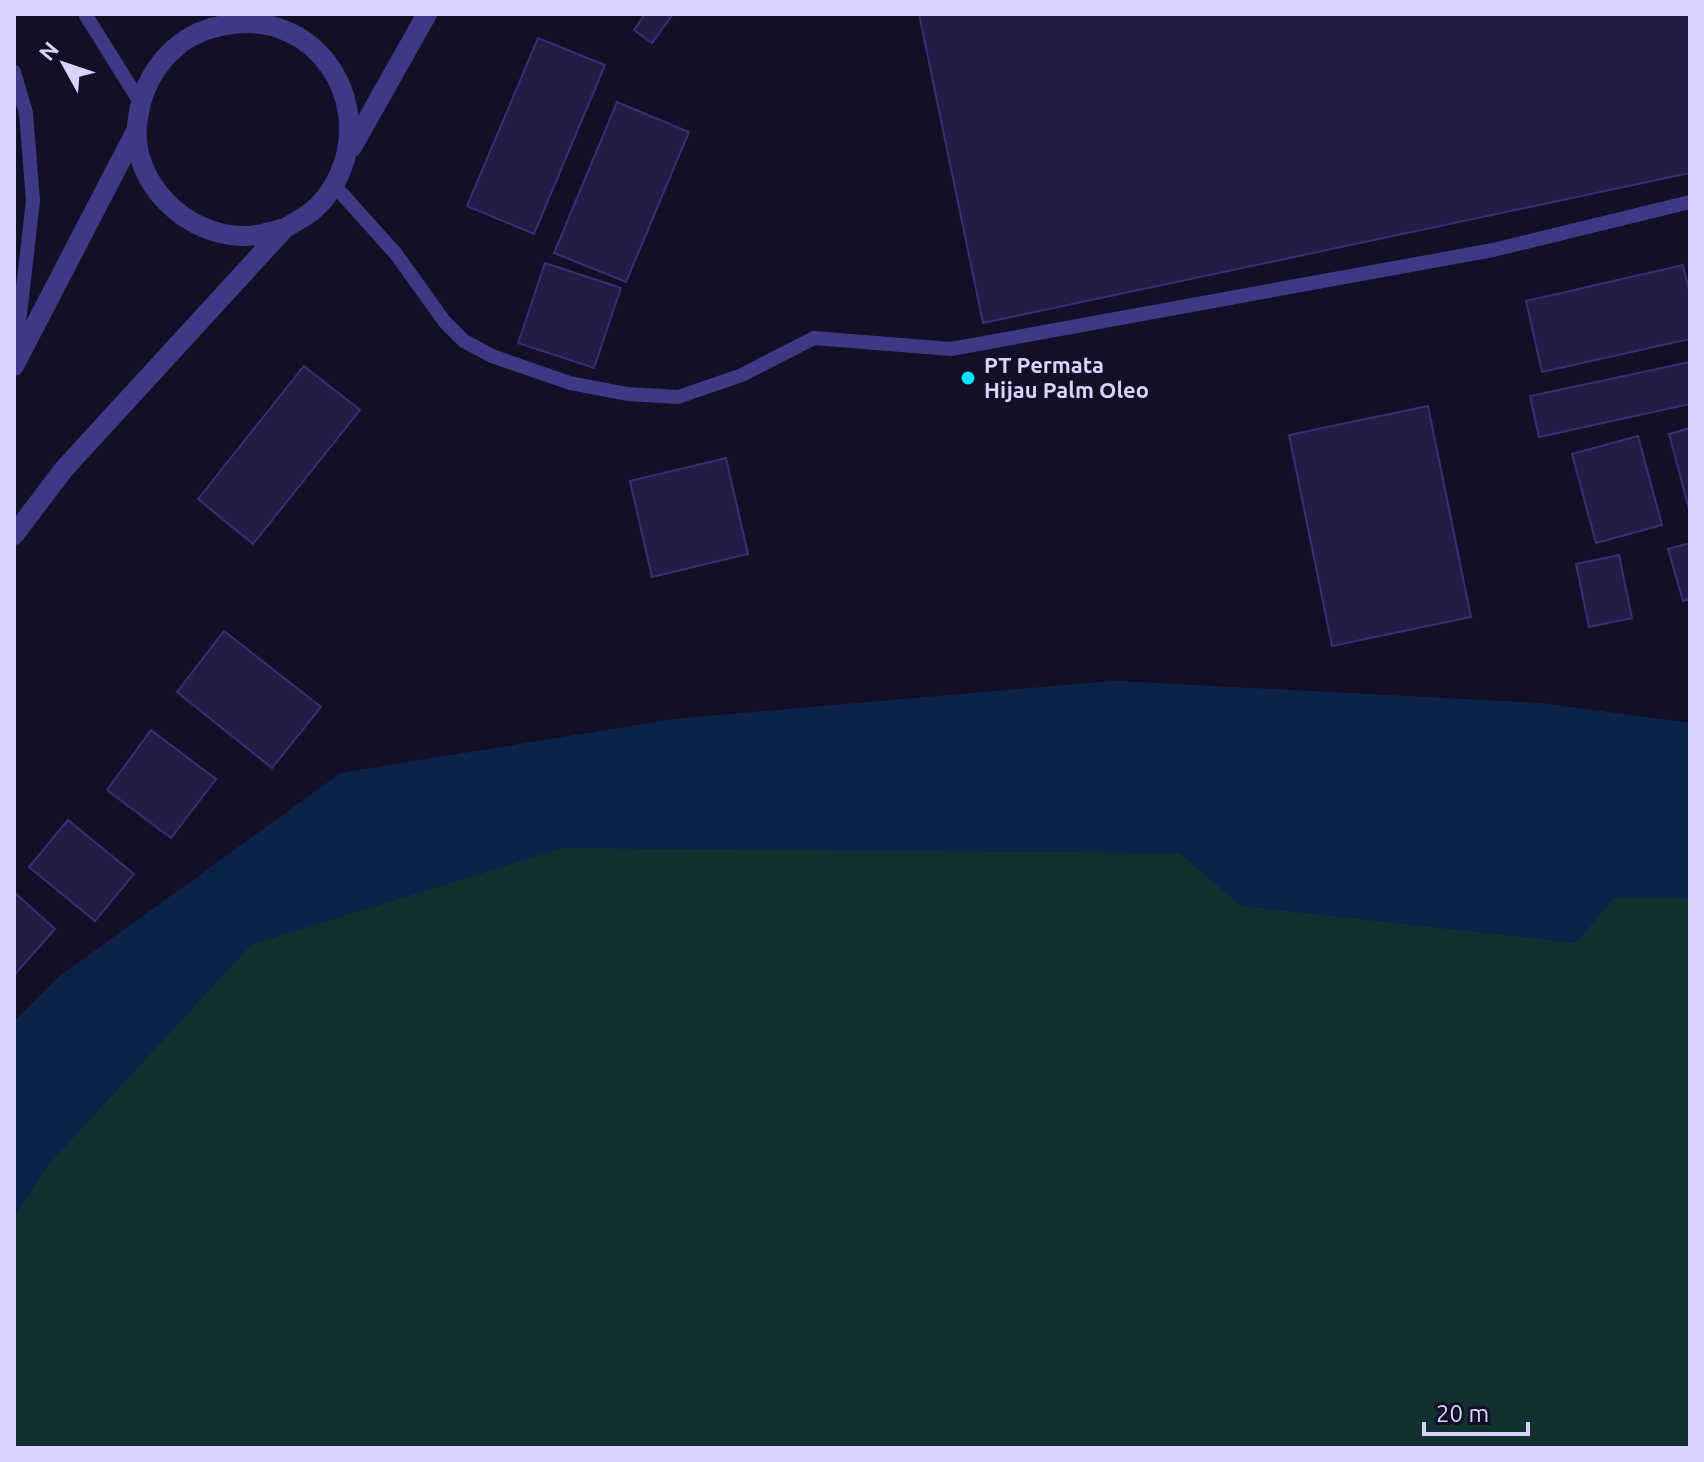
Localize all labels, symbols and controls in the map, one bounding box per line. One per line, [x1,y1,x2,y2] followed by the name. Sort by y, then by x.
[24,24,104,104] north arrow
[33,36,63,65] text: N
[984,352,1149,402] place label: PT Permata Hijau Palm Oleo
[959,369,977,387] marker: PT Permata Hijau Palm Oleo
[1424,1386,1528,1436] scale bar
[1436,1400,1489,1427] text: 20 m

